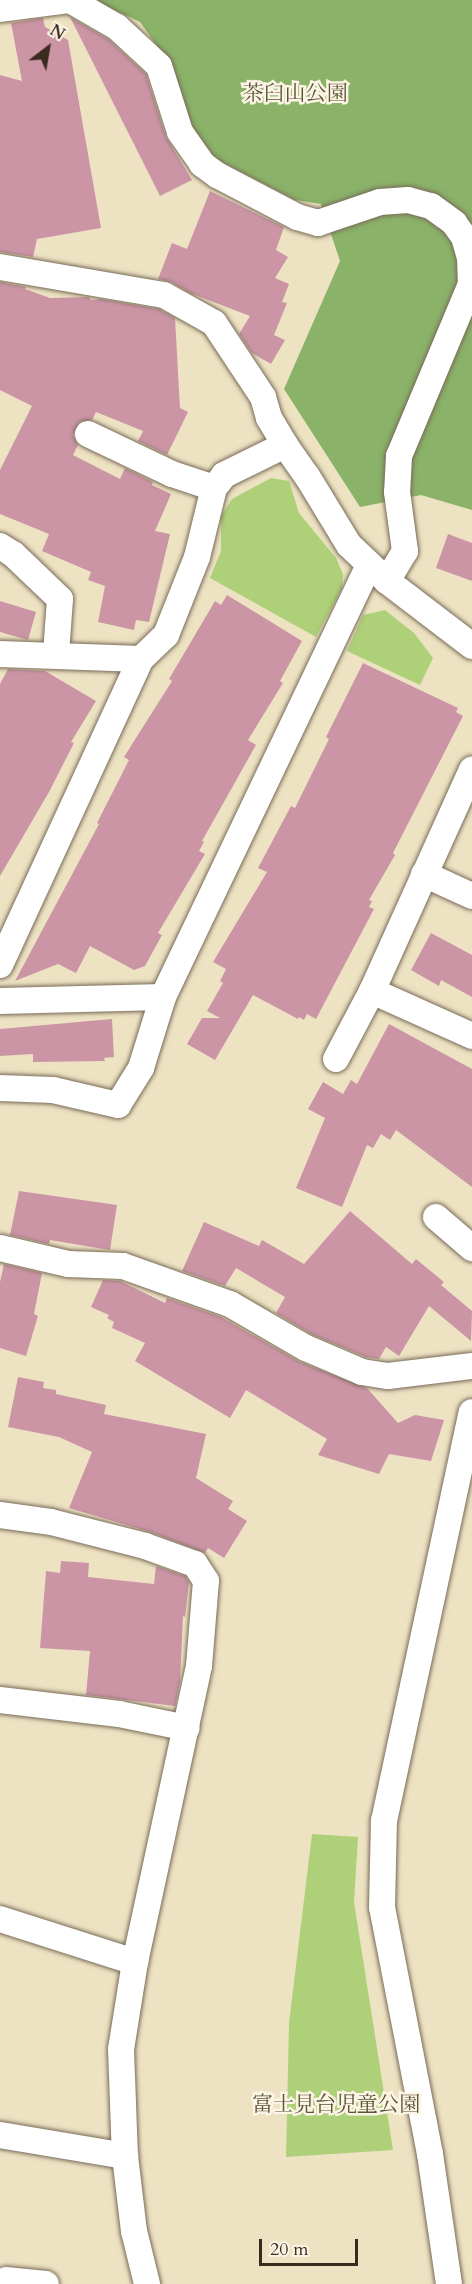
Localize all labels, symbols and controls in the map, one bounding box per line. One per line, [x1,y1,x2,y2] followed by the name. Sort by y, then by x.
[18,18,78,78] north arrow
[46,20,69,46] text: N
[243,81,347,107] park label: 茶臼山公園
[252,2092,420,2118] park label: 富士見台児童公園
[262,2227,361,2265] scale bar
[270,2237,309,2262] text: 20 m

